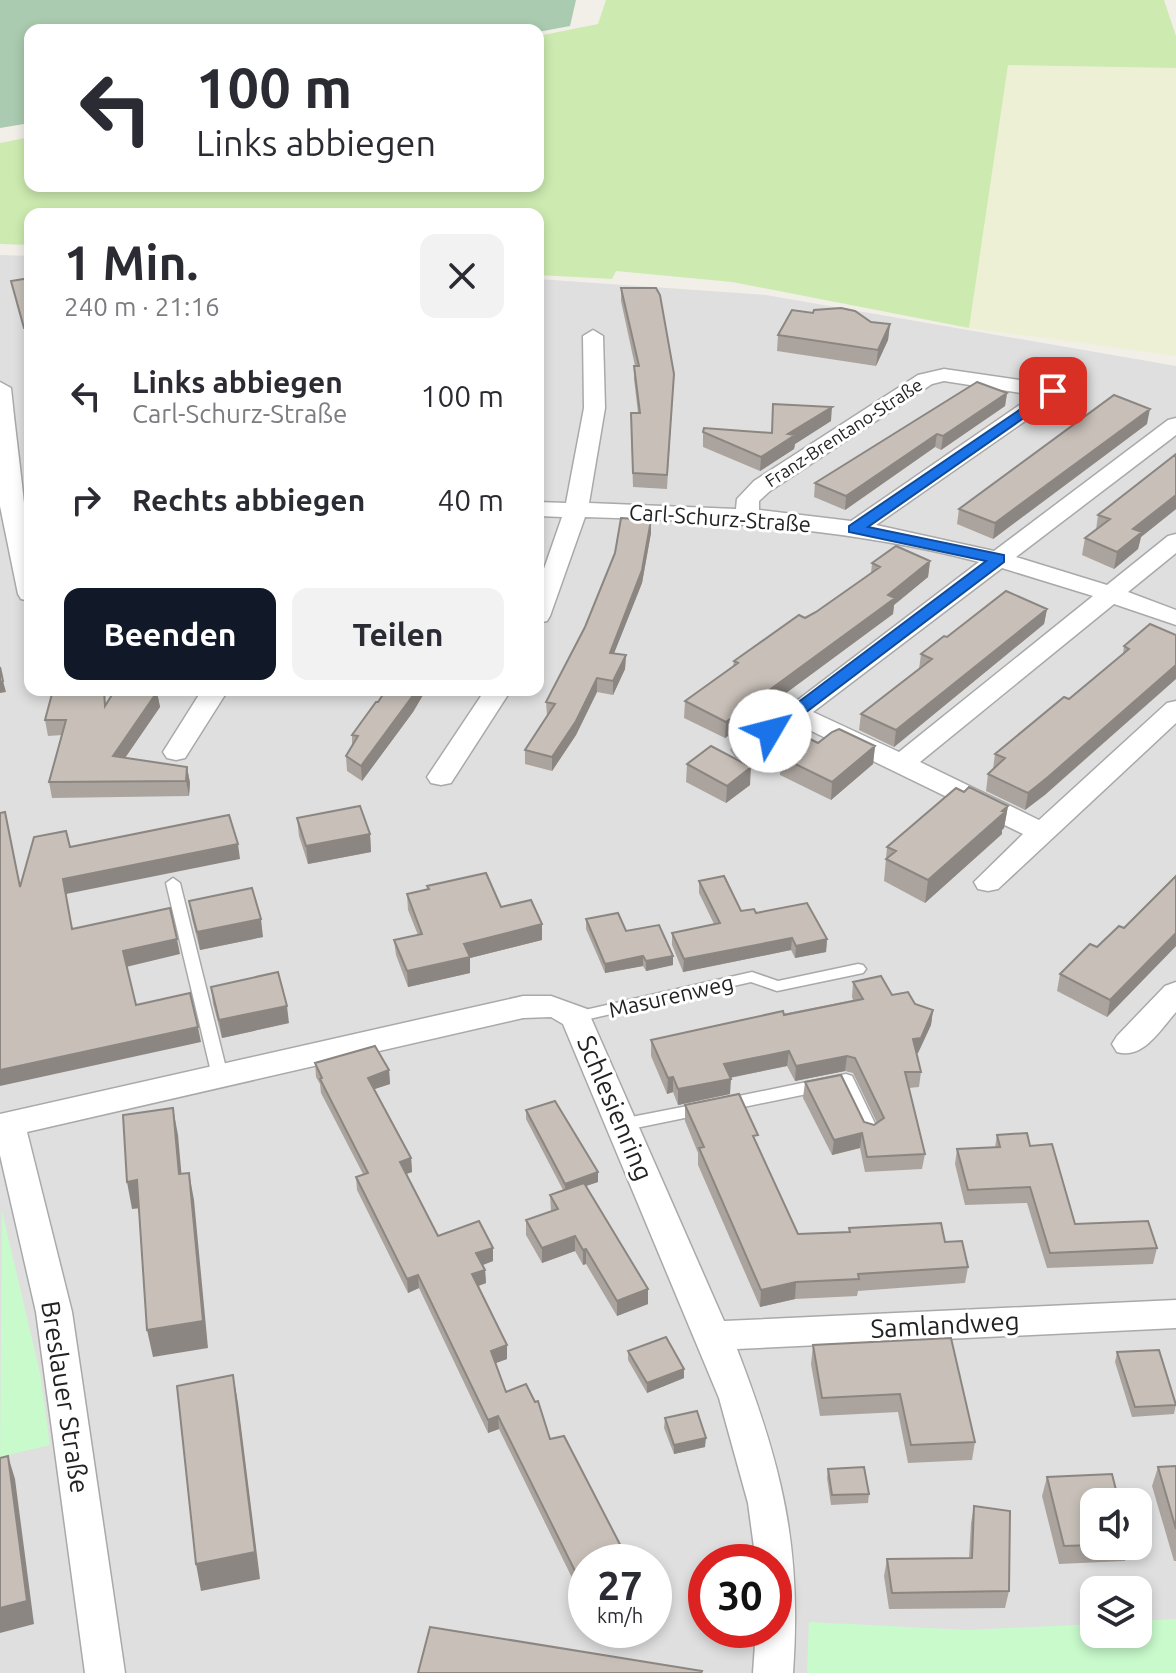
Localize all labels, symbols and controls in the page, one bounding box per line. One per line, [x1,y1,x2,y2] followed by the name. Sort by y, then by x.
[64,56,168,160] icon: left
[196,56,352,119] text: 100 m
[196,122,436,163] text: Links abbiegen
[420,234,504,318] button: close
[64,235,198,289] text: 1 Min.
[64,292,220,321] text: 240 m · 21:16
[1019,357,1087,425] pin
[132,365,343,399] text: Links abbiegen
[1031,369,1075,413] icon: arrive
[64,374,108,418] icon: left
[761,374,926,490] street label: Franz-Brentano-Straße
[420,379,504,413] text: 100 m
[132,399,347,428] text: Carl-Schurz-Straße
[64,478,108,522] icon: right
[132,483,365,517] text: Rechts abbiegen
[437,483,504,517] text: 40 m
[628,499,812,536] street label: Carl-Schurz-Straße
[64,588,276,680] button: Beenden
[292,588,504,680] button: Teilen
[728,689,812,773] position arrow
[606,969,736,1022] street label: Masurenweg
[572,1031,659,1185] street label: Schlesienring
[36,1299,95,1495] street label: Breslauer Straße
[870,1306,1020,1343] street label: Samlandweg
[1080,1488,1152,1648] map controls
[1080,1488,1152,1560] button: sound
[688,1544,792,1648] speed limit sign: 30
[597,1563,643,1608] text: 27
[1080,1576,1152,1648] button: layers
[597,1604,643,1627] text: km/h

